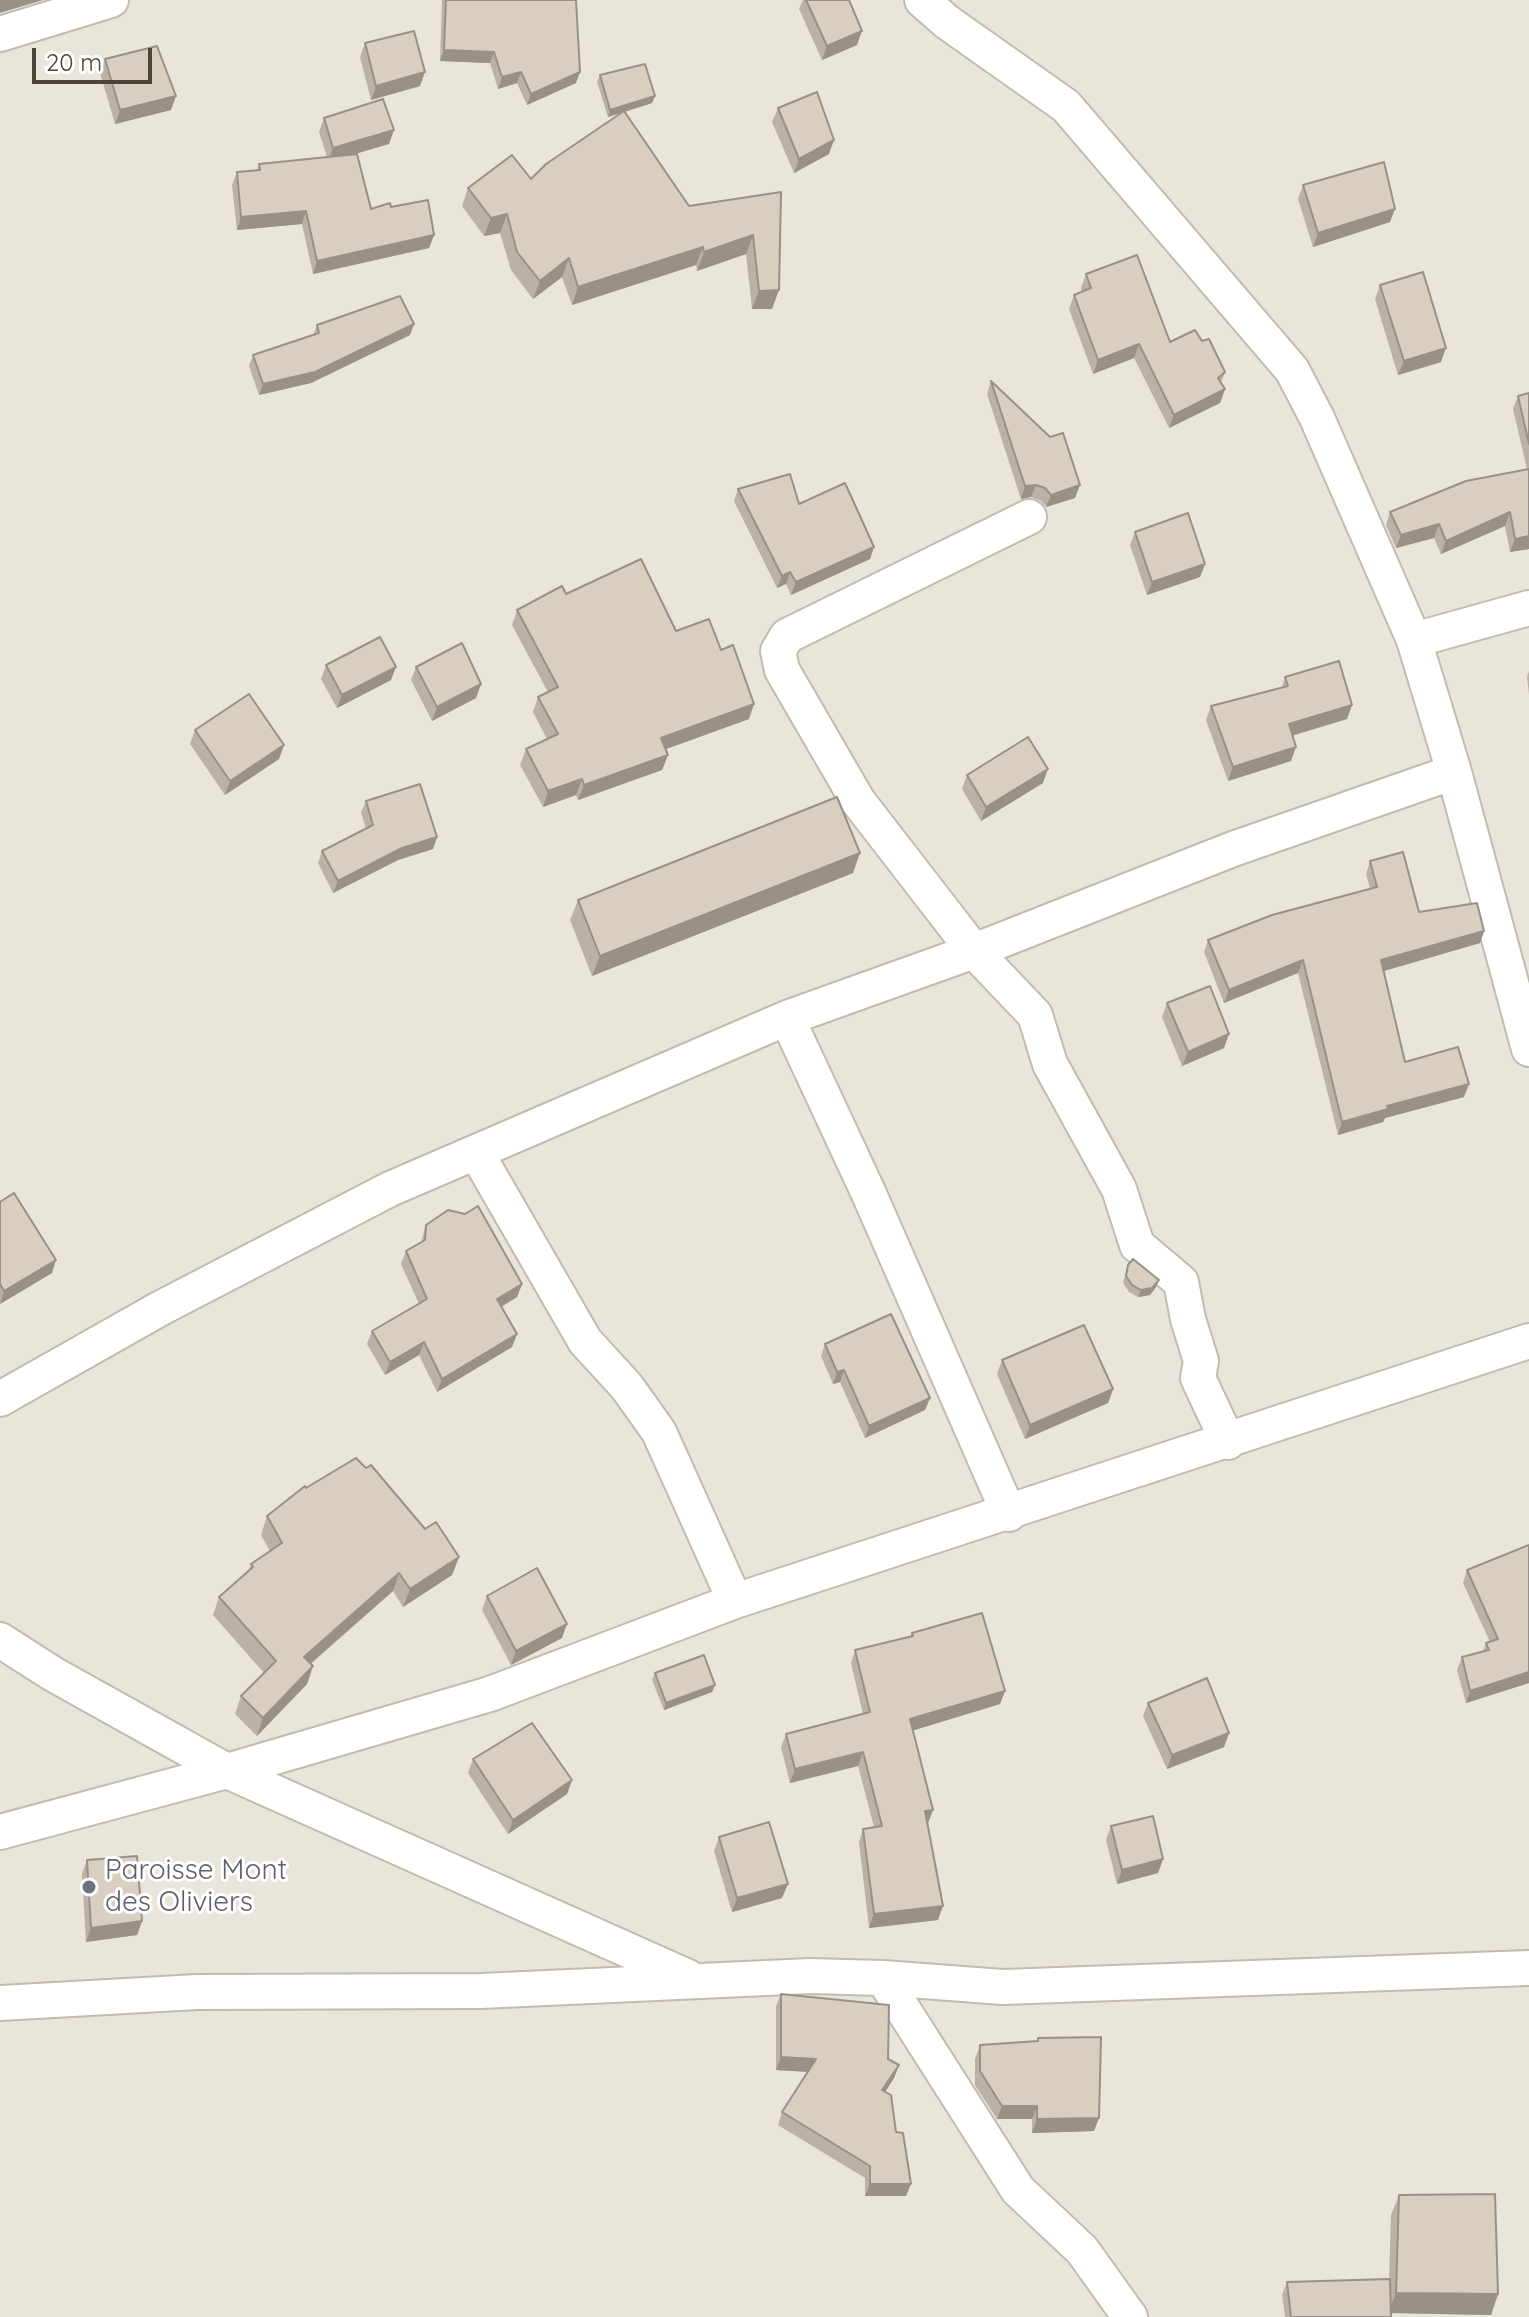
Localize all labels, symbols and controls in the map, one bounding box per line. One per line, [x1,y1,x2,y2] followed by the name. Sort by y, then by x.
[36,32,156,82] scale bar
[46,47,102,77] text: 20 m
[105,1854,287,1920] place label: Paroisse Mont des Oliviers
[80,1878,98,1896] marker: Paroisse Mont des Oliviers

